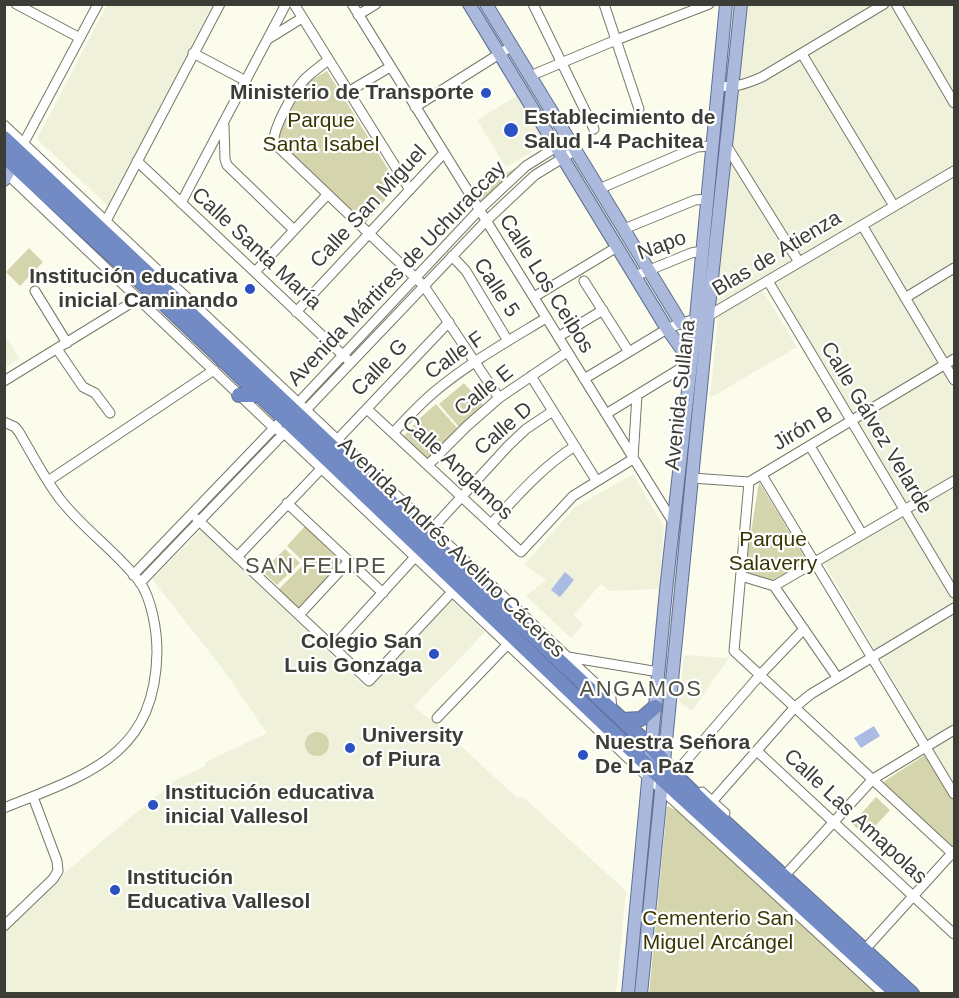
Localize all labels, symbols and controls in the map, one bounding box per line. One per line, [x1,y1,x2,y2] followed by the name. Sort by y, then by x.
[230,80,474,106] place label: Ministerio de Transporte
[479,86,493,100] marker: Ministerio de Transporte
[524,105,715,155] place label: Establecimiento de Salud I-4 Pachitea
[263,108,379,158] park label: Parque Santa Isabel
[502,121,520,139] marker: Establecimiento de Salud I-4 Pachitea
[306,140,432,274] street label: Calle San Miguel
[283,156,511,392] street label: Avenida Mártires de Uchuraccay
[186,182,326,316] street label: Calle Santa María
[708,206,846,302] street label: Blas de Atienza
[493,210,599,358] street label: Calle Los Ceibos
[634,226,690,266] street label: Napo
[468,254,524,322] street label: Calle 5
[29,264,238,314] place label: Institución educativa inicial Caminando
[243,282,257,296] marker: Institución educativa inicial Caminando
[661,318,701,472] street label: Avenida Sullana
[421,327,489,385] street label: Calle F
[347,334,413,402] street label: Calle G
[815,337,937,519] street label: Calle Gálvez Velarde
[450,360,518,422] street label: Calle E
[470,397,538,461] street label: Calle D
[768,401,838,457] street label: Jirón B
[396,410,518,526] street label: Calle Angamos
[332,433,570,663] street label: Avenida Andrés Avelino Cáceres
[729,527,817,577] park label: Parque Salaverry
[245,554,387,580] district label: SAN FELIPE
[284,629,422,679] place label: Colegio San Luis Gonzaga
[427,647,441,661] marker: Colegio San Luis Gonzaga
[580,677,702,703] district label: ANGAMOS
[362,723,464,773] place label: University of Piura
[595,730,750,780] place label: Nuestra Señora De La Paz
[343,741,357,755] marker: University of Piura
[778,744,932,890] street label: Calle Las Amapolas
[576,748,590,762] marker: Nuestra Señora De La Paz
[165,780,374,830] place label: Institución educativa inicial Vallesol
[146,798,160,812] marker: Institución educativa inicial Vallesol
[127,865,310,915] place label: Institución Educativa Vallesol
[108,883,122,897] marker: Institución Educativa Vallesol
[642,906,794,956] park label: Cementerio San Miguel Arcángel

